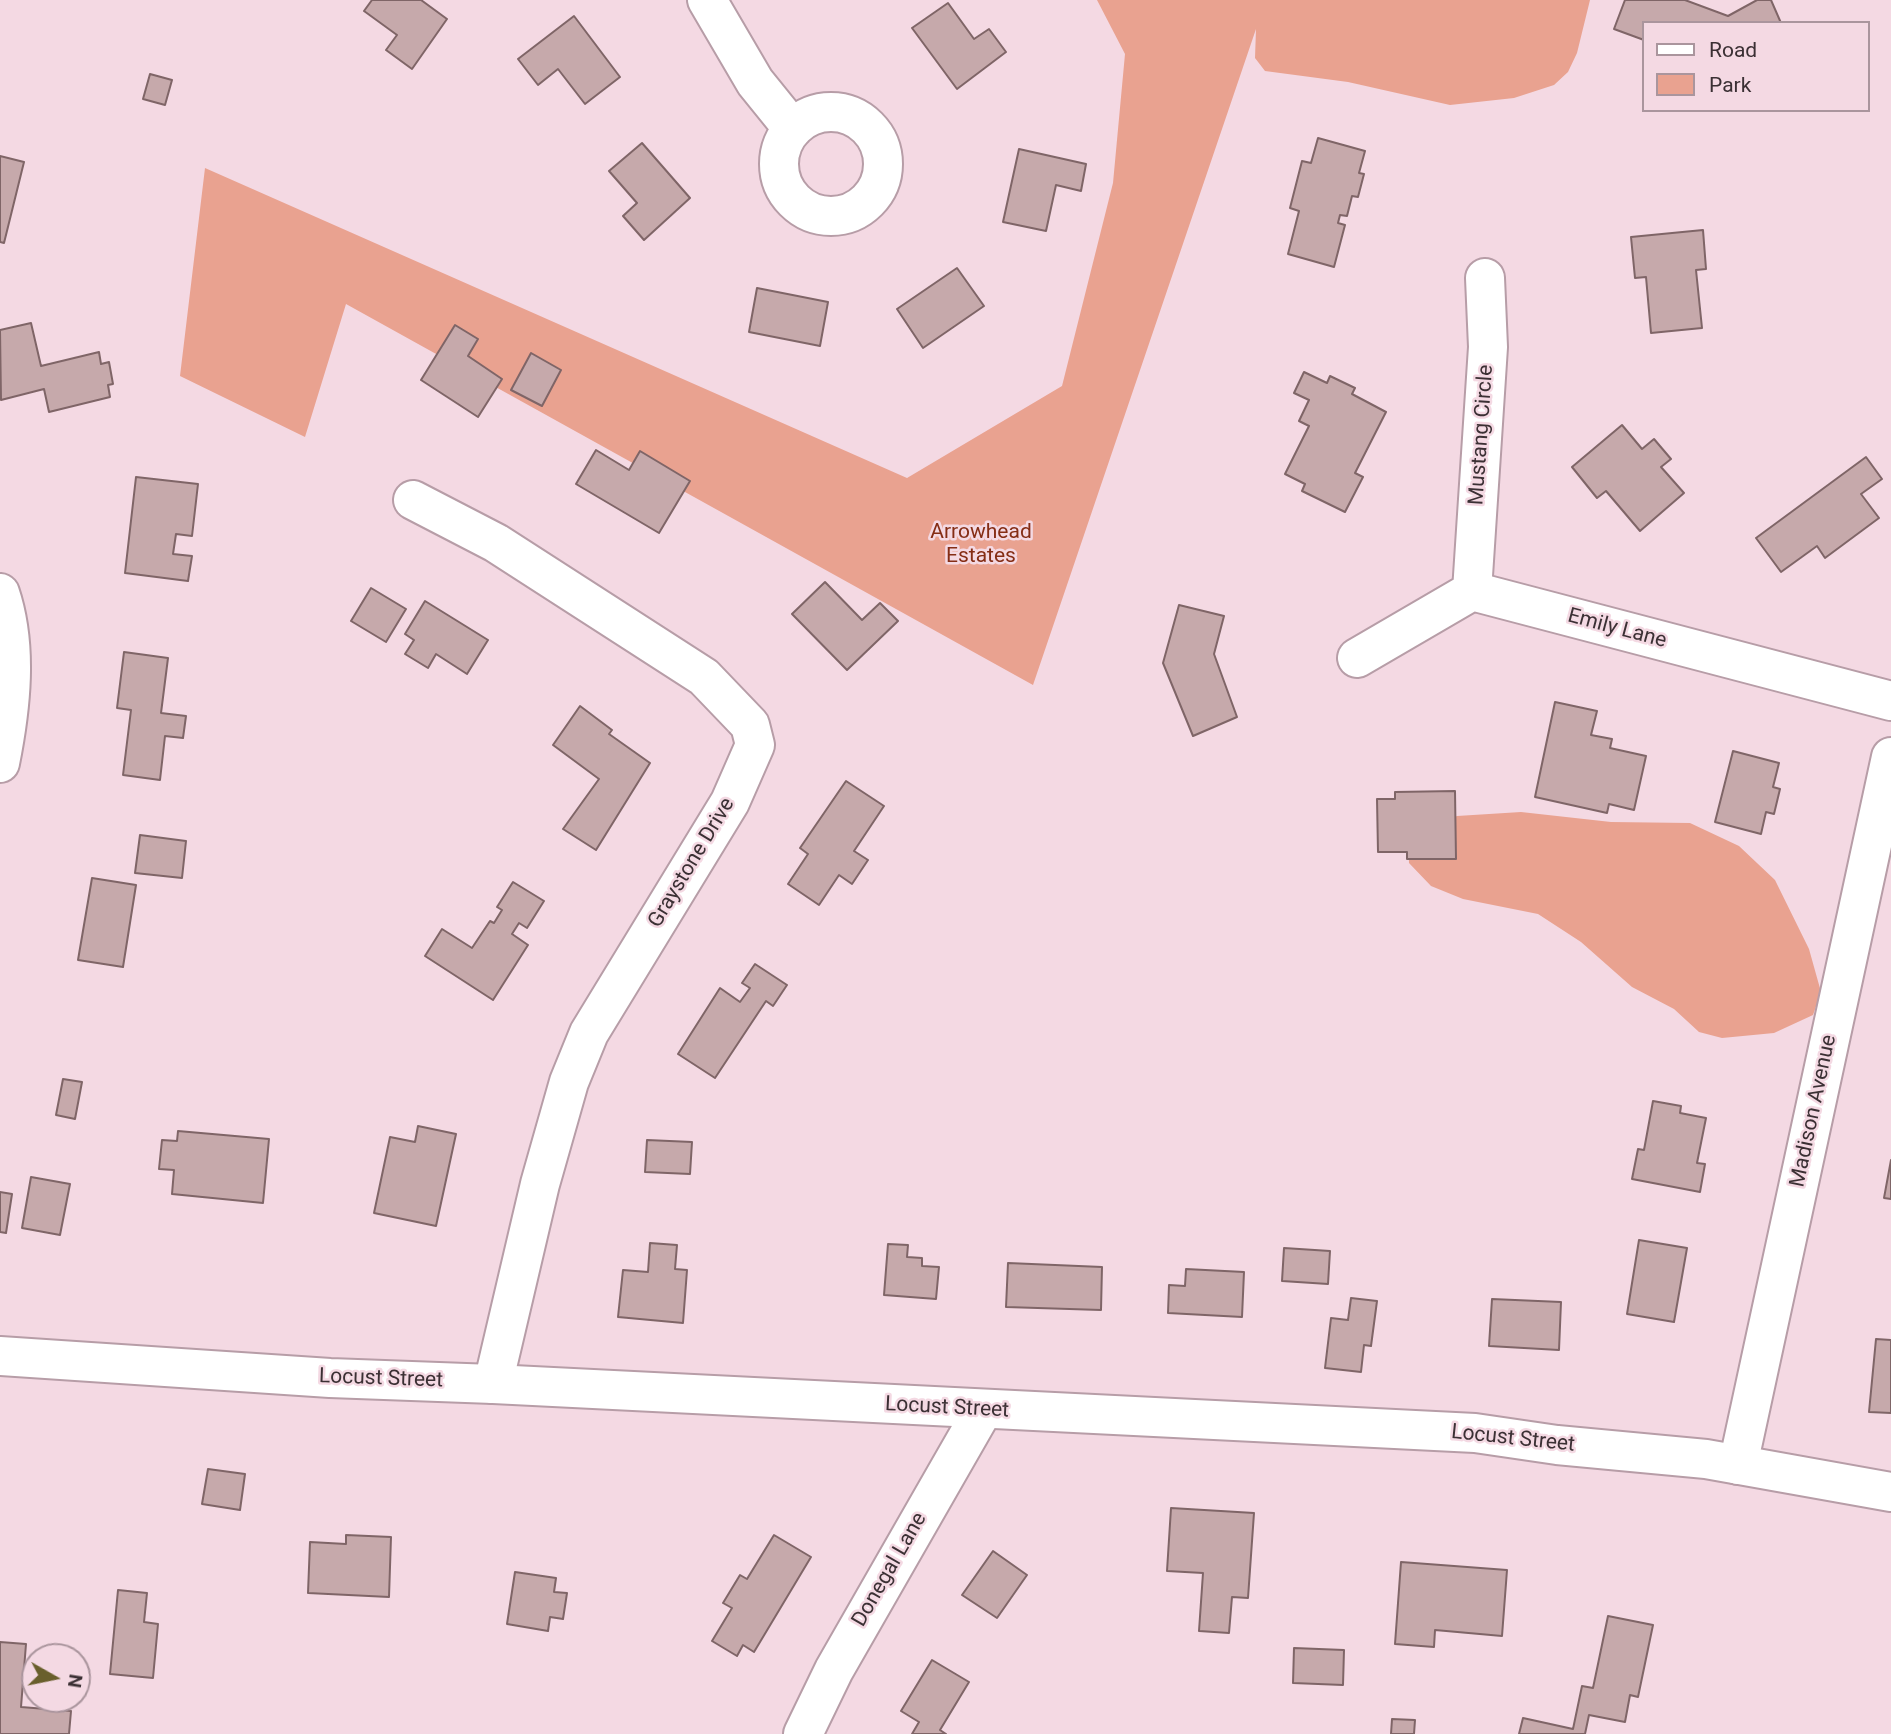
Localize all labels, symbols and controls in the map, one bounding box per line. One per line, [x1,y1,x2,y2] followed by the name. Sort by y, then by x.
[1643,21,1870,112] legend
[1709,38,1757,62] text: Road
[1709,73,1751,97] text: Park
[1465,364,1499,506] street label: Mustang Circle
[930,520,1032,570] park label: Arrowhead Estates
[1565,604,1669,654] street label: Emily Lane
[643,794,741,932] street label: Graystone Drive
[1786,1033,1842,1189] street label: Madison Avenue
[319,1364,443,1394] street label: Locust Street
[884,1392,1010,1424] street label: Locust Street
[1450,1420,1576,1458] street label: Locust Street
[847,1508,933,1632] street label: Donegal Lane
[21,1643,91,1713] north arrow
[63,1673,88,1689] text: N

